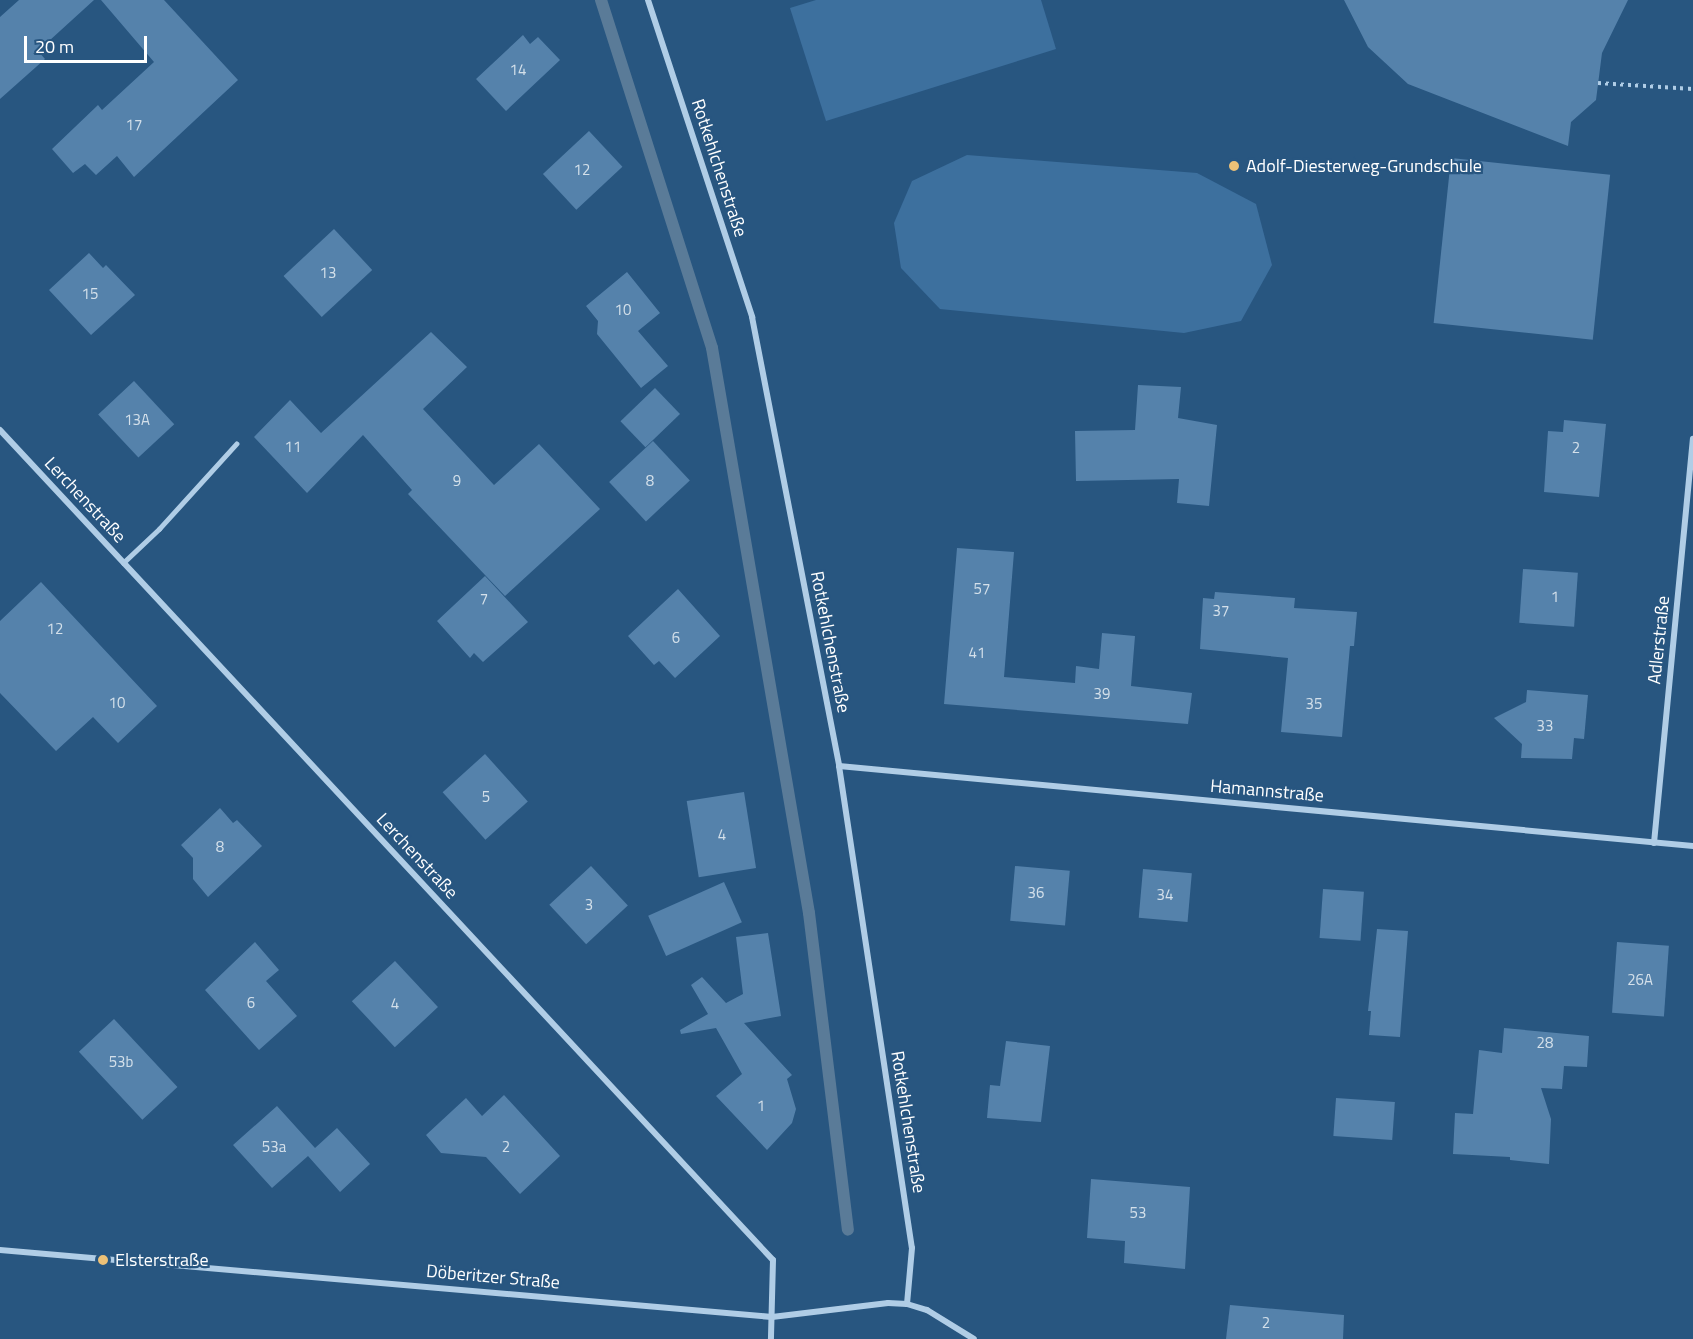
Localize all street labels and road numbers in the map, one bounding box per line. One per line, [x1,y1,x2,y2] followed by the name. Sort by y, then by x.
[687,96,751,240] street label: Rotkehlchenstraße
[40,453,130,547] street label: Lerchenstraße
[806,569,854,715] street label: Rotkehlchenstraße
[1644,595,1674,685] street label: Adlerstraße
[1209,775,1325,807] street label: Hamannstraße
[372,809,462,903] street label: Lerchenstraße
[886,1049,930,1195] street label: Rotkehlchenstraße
[425,1260,561,1294] street label: Döberitzer Straße

